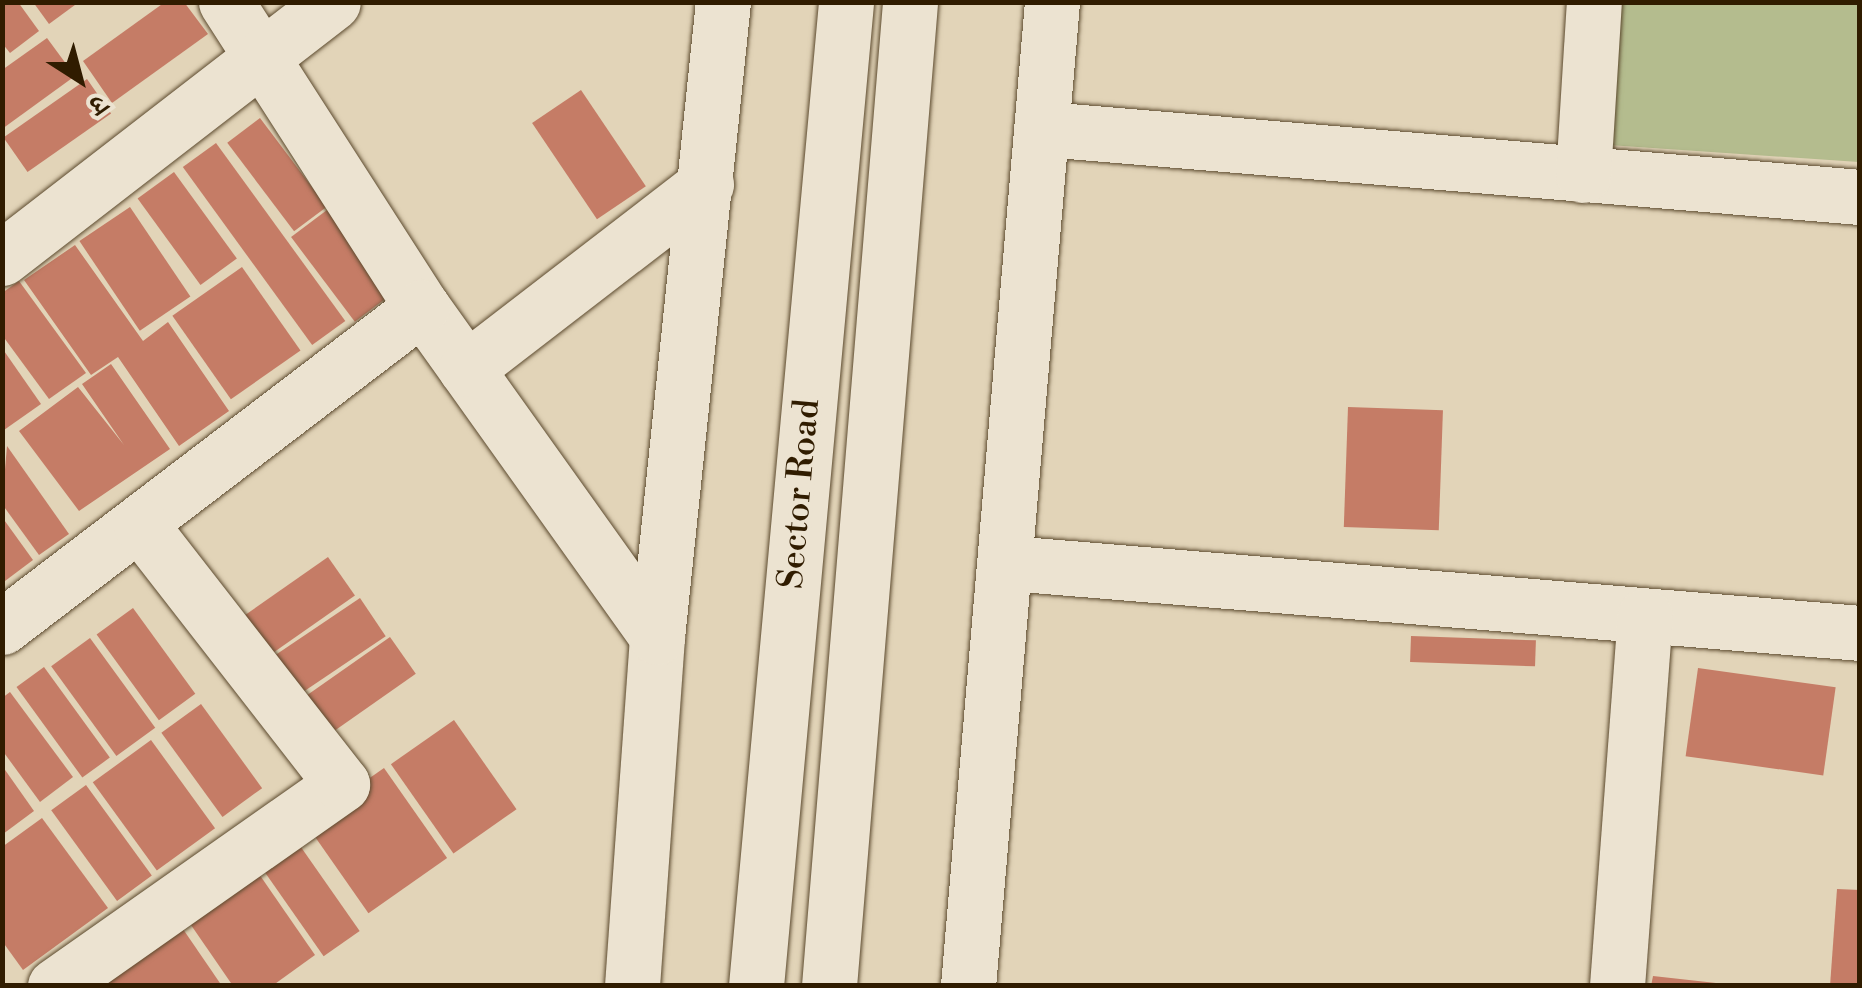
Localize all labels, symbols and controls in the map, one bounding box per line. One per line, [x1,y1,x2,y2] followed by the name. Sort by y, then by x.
[30,30,130,130] north arrow
[82,86,114,123] text: उ
[771,397,829,591] street label: Sector Road

